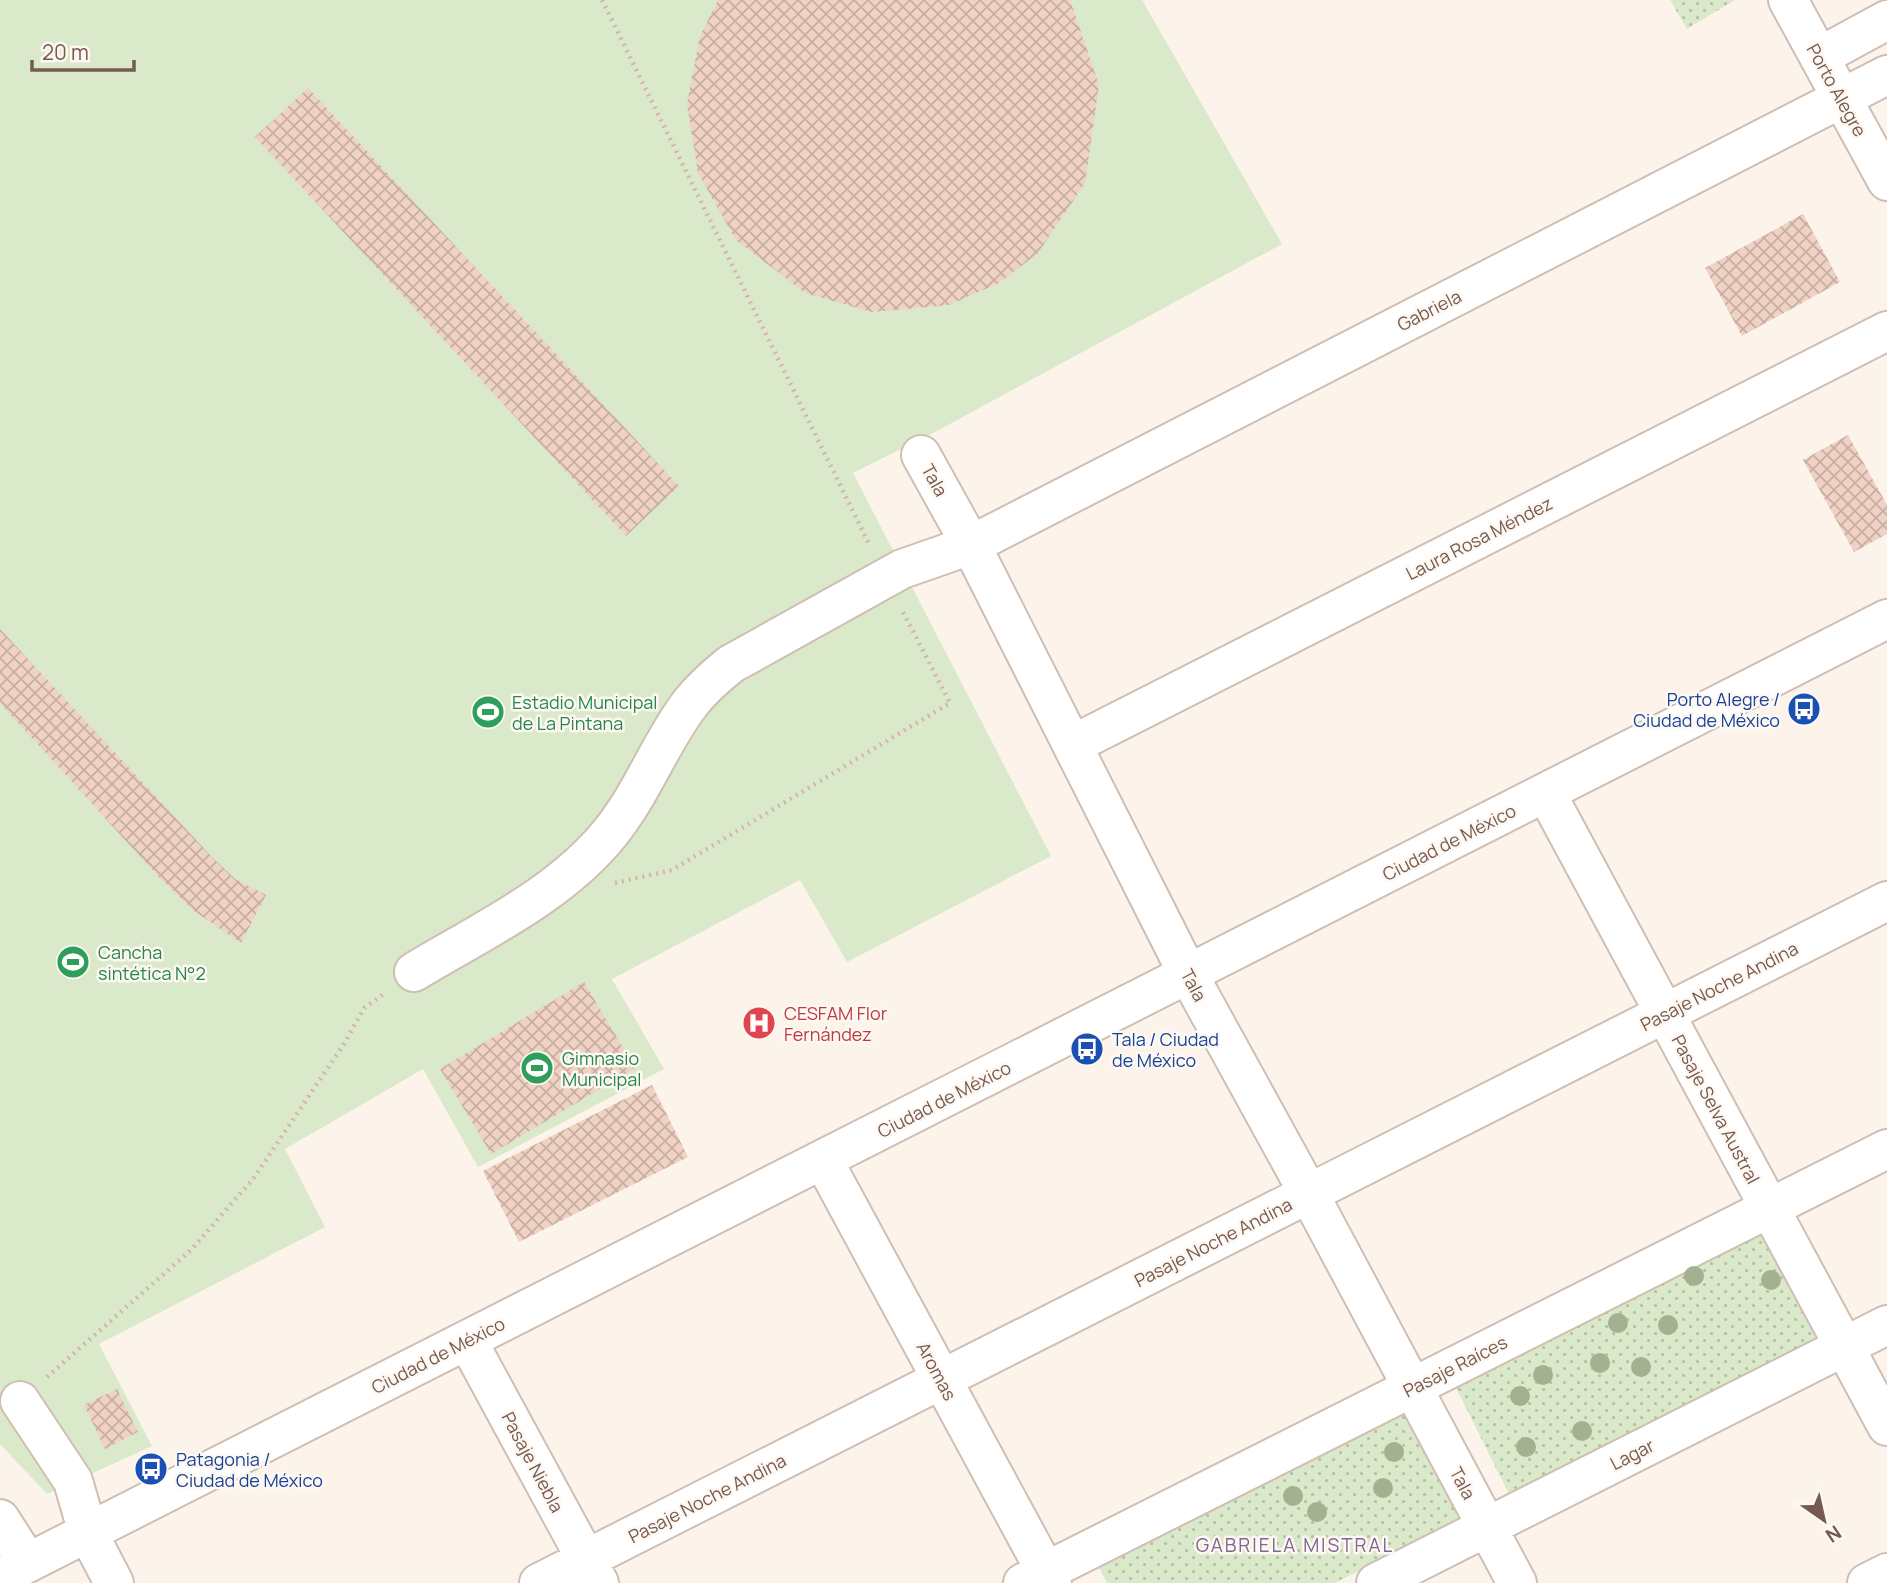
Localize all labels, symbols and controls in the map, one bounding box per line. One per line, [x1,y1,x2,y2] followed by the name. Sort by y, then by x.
[32,28,133,72] scale bar
[42,38,89,66] text: 20 m
[1802,39,1872,141] street label: Porto Alegre
[1393,284,1465,336] street label: Gabriela
[916,459,954,501] street label: Tala
[1402,491,1556,585] street label: Laura Rosa Méndez
[1633,687,1780,732] place label: Porto Alegre / Ciudad de México
[512,690,658,735] place label: Estadio Municipal de La Pintana
[1785,690,1823,728] bus stop icon: Porto Alegre / Ciudad de México
[469,693,507,731] sports icon: Estadio Municipal de La Pintana
[1378,798,1520,886] street label: Ciudad de México
[1636,936,1802,1036] street label: Pasaje Noche Andina
[98,940,206,985] place label: Cancha sintética N°2
[54,943,92,981] sports icon: Cancha sintética N°2
[1175,964,1213,1006] street label: Tala
[784,1001,888,1046] place label: CESFAM Flor Fernández
[740,1004,778,1042] hospital icon: CESFAM Flor Fernández
[1112,1027,1219,1072] place label: Tala / Ciudad de México
[1068,1030,1106,1068] bus stop icon: Tala / Ciudad de México
[1667,1030,1765,1188] street label: Pasaje Selva Austral
[562,1046,641,1091] place label: Gimnasio Municipal
[518,1049,556,1087] sports icon: Gimnasio Municipal
[873,1055,1015,1143] street label: Ciudad de México
[1130,1192,1296,1292] street label: Pasaje Noche Andina
[367,1311,509,1399] street label: Ciudad de México
[1399,1329,1511,1403] street label: Pasaje Raíces
[912,1338,962,1404] street label: Aromas
[496,1408,570,1516] street label: Pasaje Niebla
[1606,1433,1659,1475] street label: Lagar
[176,1447,323,1492] place label: Patagonia / Ciudad de México
[624,1448,790,1548] street label: Pasaje Noche Andina
[132,1450,170,1488] bus stop icon: Patagonia / Ciudad de México
[1444,1462,1482,1504] street label: Tala
[1789,1485,1859,1555] north arrow
[1821,1519,1846,1549] text: N
[1196,1532,1394,1558] district label: GABRIELA MISTRAL

